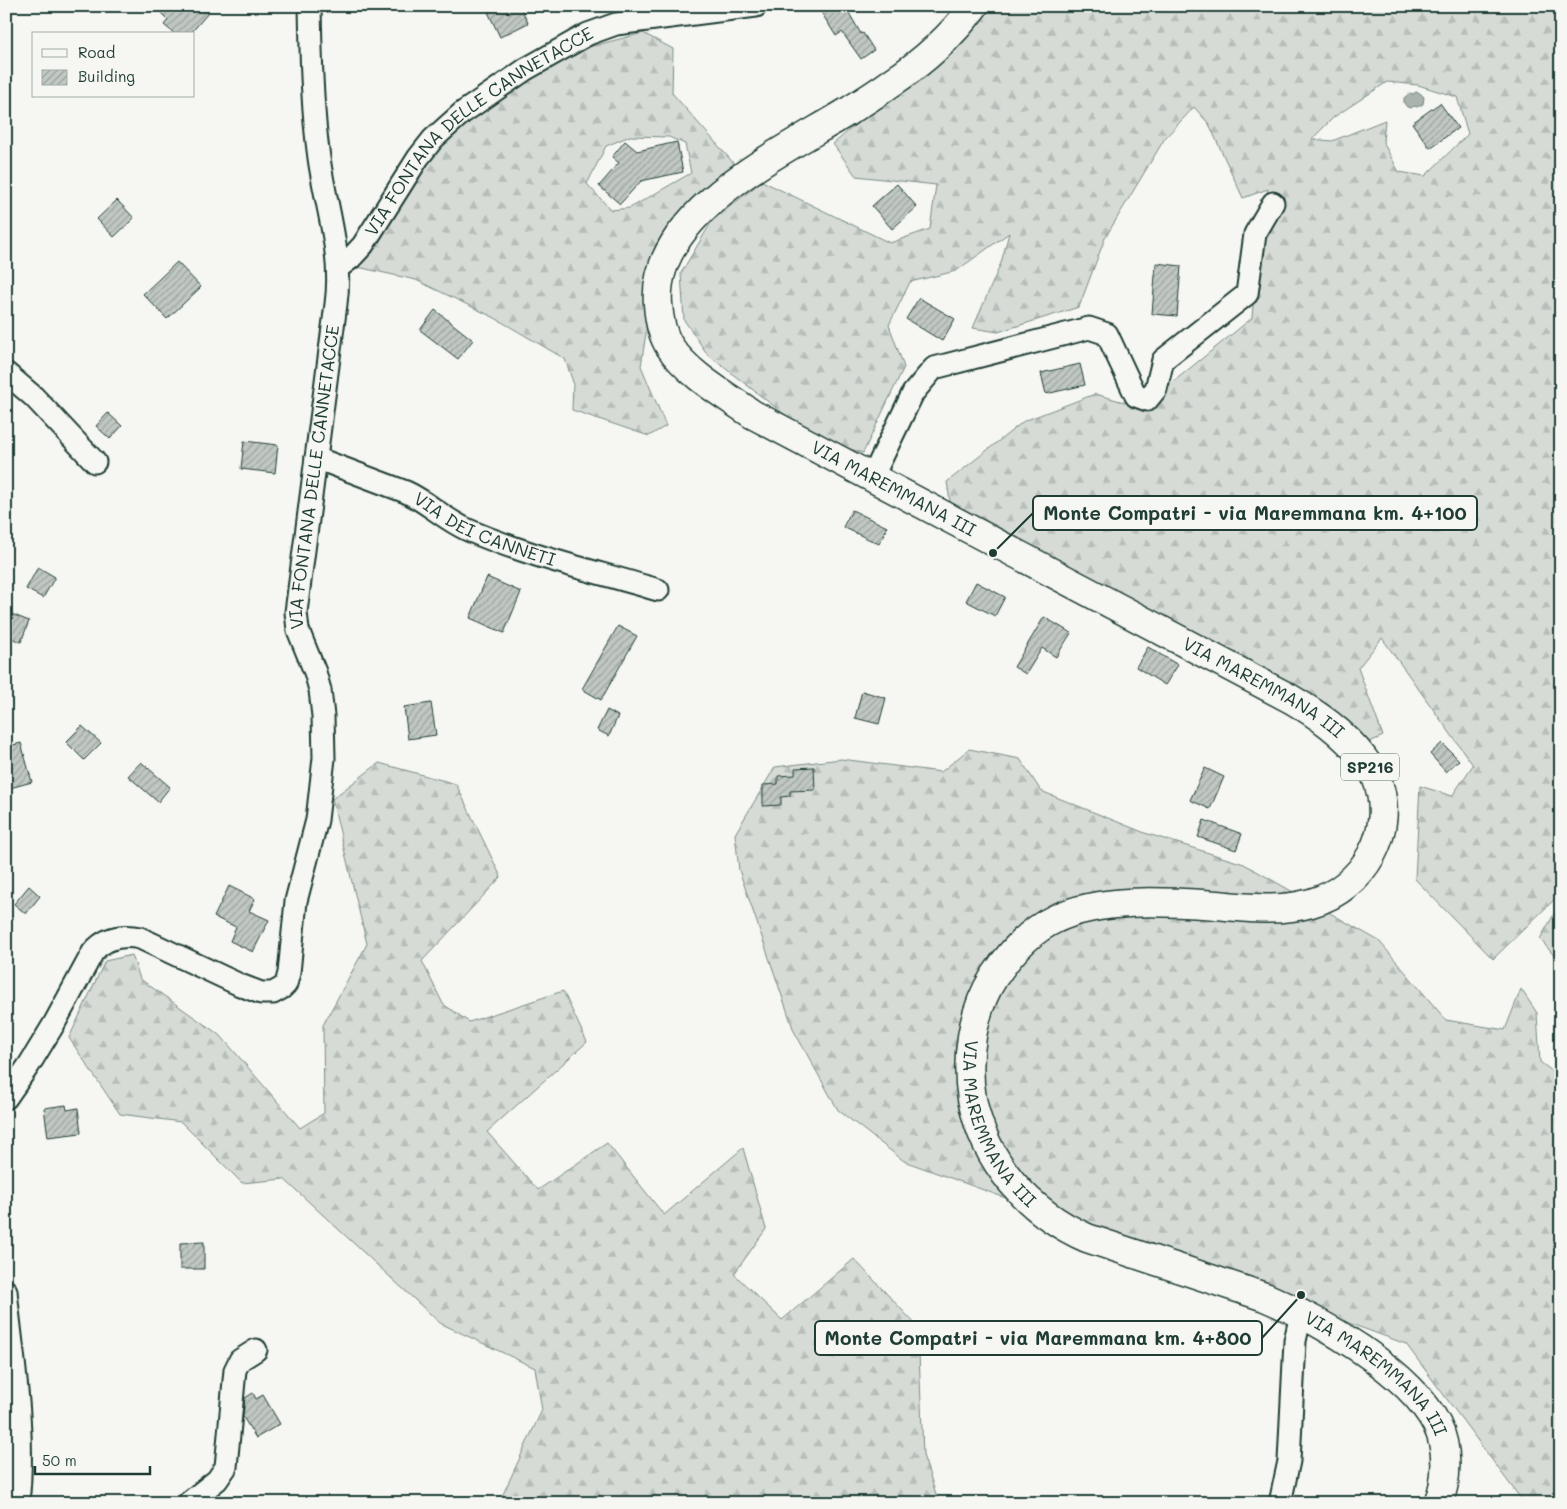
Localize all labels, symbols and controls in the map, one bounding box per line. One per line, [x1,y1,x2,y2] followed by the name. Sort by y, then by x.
[359,21,597,240] street label: VIA FONTANA DELLE CANNETACCE
[32,32,195,98] legend
[78,42,115,62] text: Road
[78,66,135,86] text: Building
[283,323,344,631] street label: VIA FONTANA DELLE CANNETACCE
[808,435,980,541] street label: VIA MAREMMANA III
[410,486,559,571] street label: VIA DEI CANNETI
[1033,496,1477,530] callout: Monte Compatri - via Maremmana km. 4+100
[1043,500,1467,525] text: Monte Compatri - via Maremmana km. 4+100
[1179,631,1350,743] street label: VIA MAREMMANA III
[1341,754,1399,780] road number: SP216
[958,1039,1042,1212] street label: VIA MAREMMANA III
[1301,1305,1453,1439] street label: VIA MAREMMANA III
[815,1321,1262,1355] callout: Monte Compatri - via Maremmana km. 4+800
[825,1325,1251,1350] text: Monte Compatri - via Maremmana km. 4+800
[35,1444,150,1476] scale bar
[42,1450,77,1470] text: 50 m

